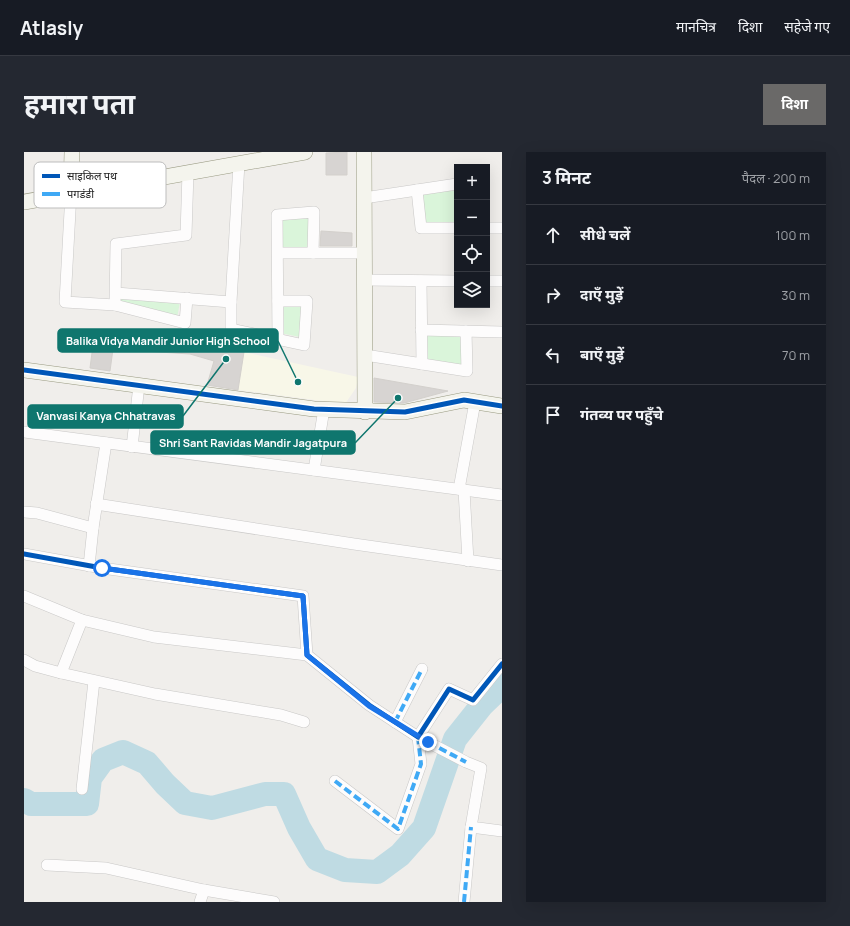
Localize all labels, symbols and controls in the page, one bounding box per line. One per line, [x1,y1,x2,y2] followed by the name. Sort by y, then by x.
[20,15,83,41] text: Atlasly
[676,17,716,36] text: मानचित्र
[738,17,762,36] text: दिशा
[784,17,830,36] text: सहेजे गए
[24,84,135,122] text: हमारा पता
[763,84,826,125] button: दिशा
[34,162,166,208] legend
[454,164,490,308] map controls
[454,164,490,200] button: +
[542,166,591,189] text: 3 मिनट
[67,168,118,183] text: साइकिल पथ
[742,169,810,187] text: पैदल · 200 m
[67,186,94,201] text: पगडंडी
[454,200,490,236] button: −
[542,224,564,246] icon: ahead
[580,224,630,245] text: सीधे चलें
[775,226,810,244] text: 100 m
[454,236,490,272] button: locate
[454,272,490,308] button: layers
[542,284,564,306] icon: right
[580,284,623,305] text: दाएँ मुड़ें
[781,286,810,304] text: 30 m
[58,329,278,352] callout: Balika Vidya Mandir Junior High School
[66,333,270,348] text: Balika Vidya Mandir Junior High School
[542,344,564,366] icon: left
[580,344,624,365] text: बाएँ मुड़ें
[782,346,810,364] text: 70 m
[542,404,564,426] icon: arrive
[580,404,663,425] text: गंतव्य पर पहुँचे
[28,405,183,428] callout: Vanvasi Kanya Chhatravas
[36,408,176,423] text: Vanvasi Kanya Chhatravas
[151,431,355,454] callout: Shri Sant Ravidas Mandir Jagatpura
[159,435,347,450] text: Shri Sant Ravidas Mandir Jagatpura
[93,559,111,577] route start
[419,733,437,751] route end

